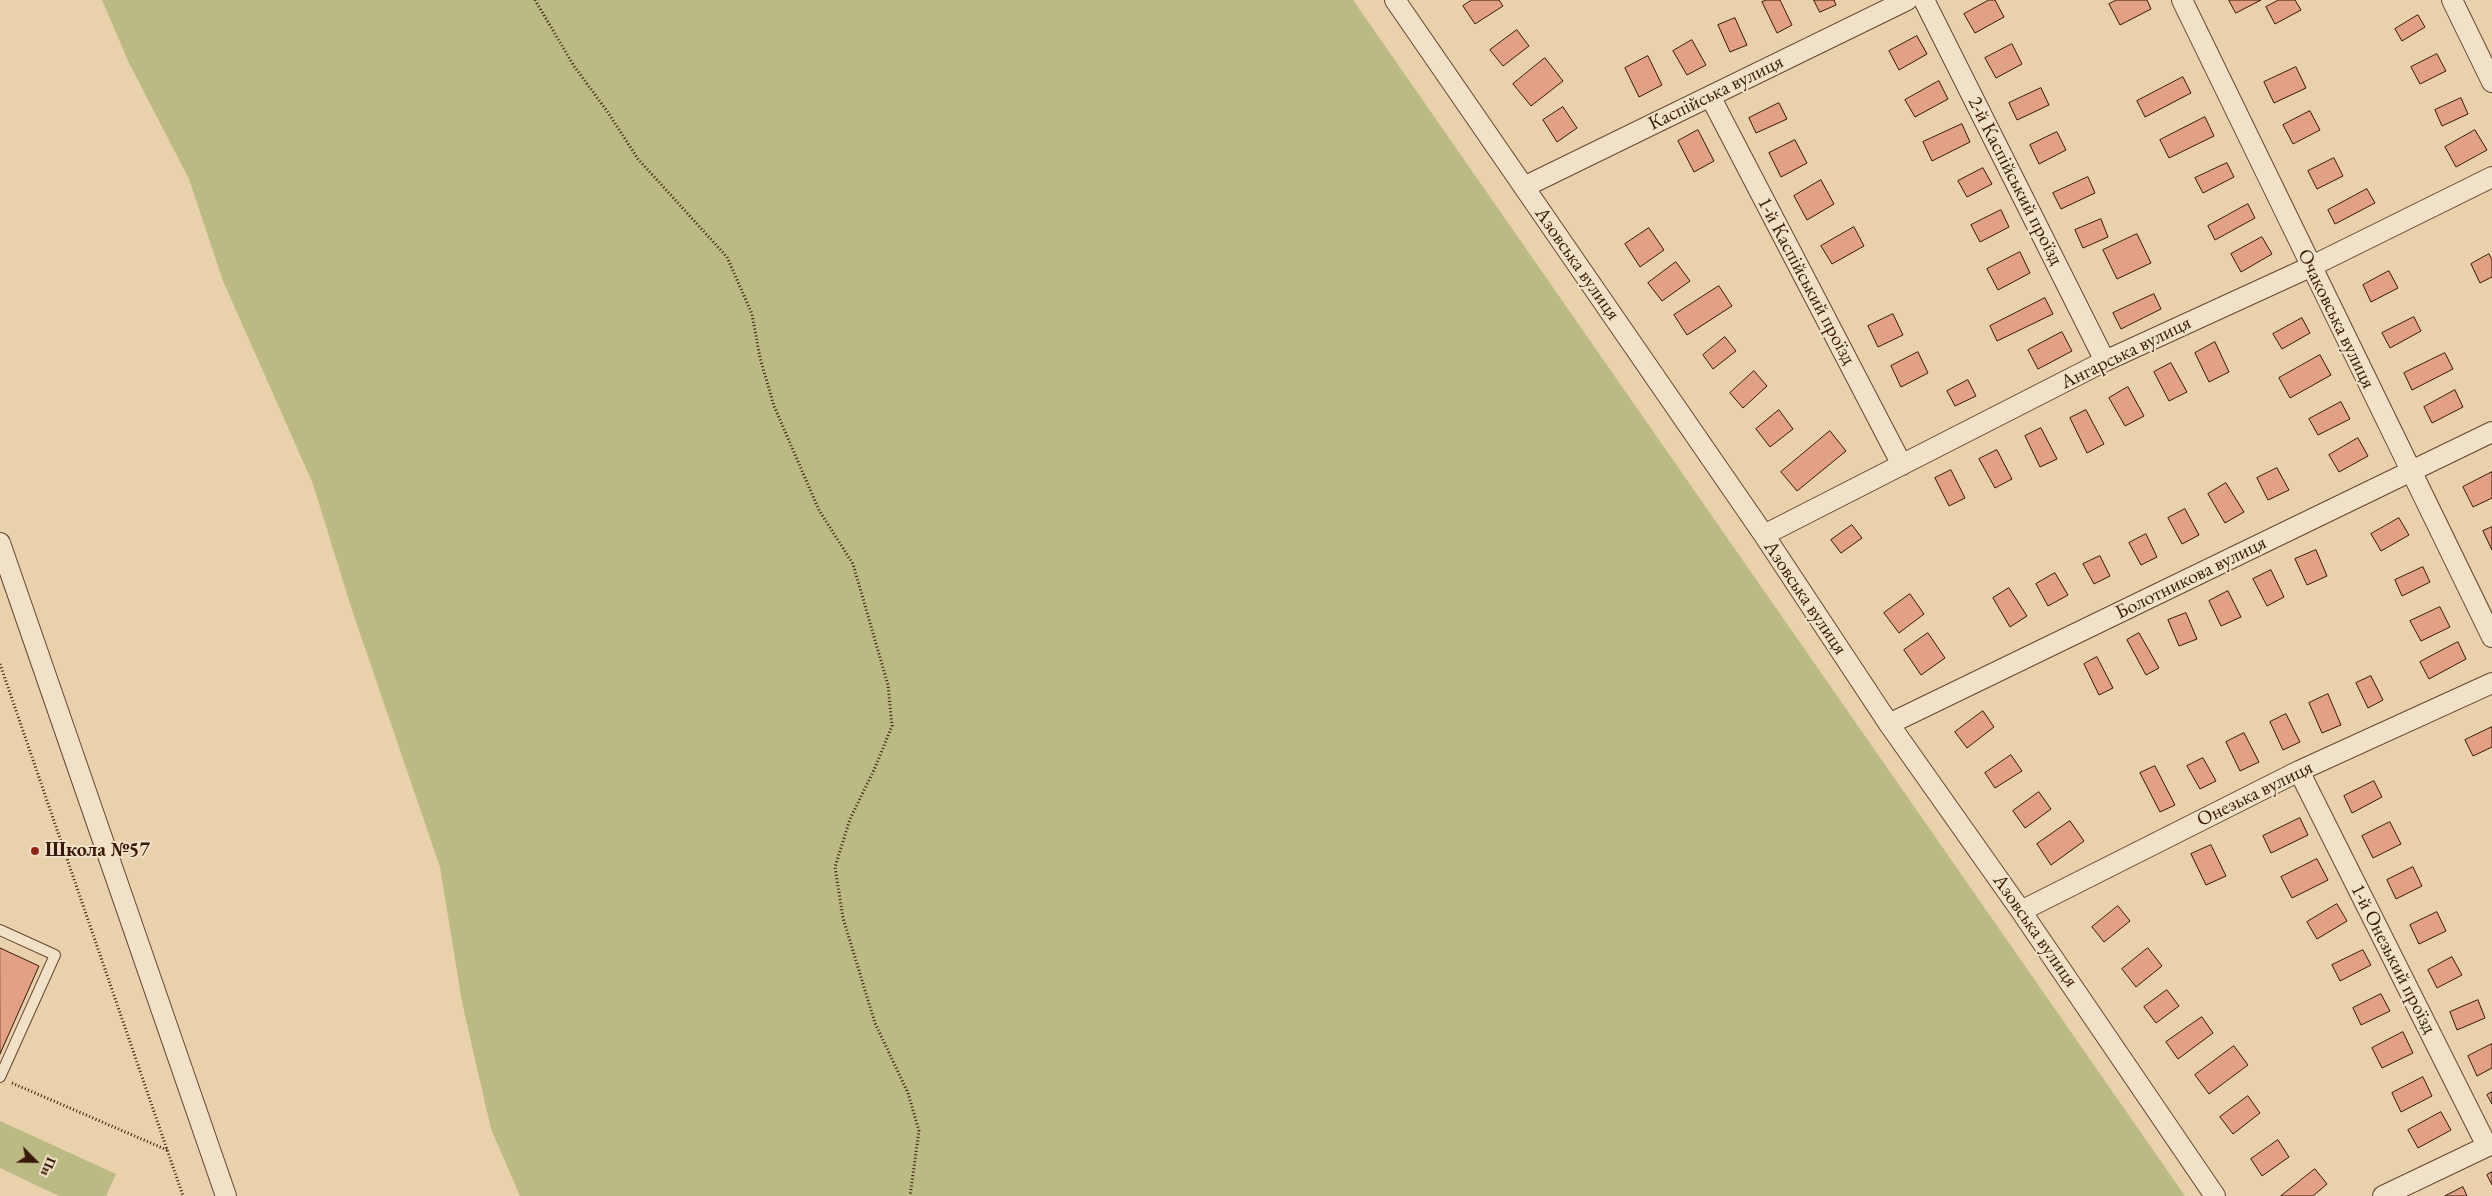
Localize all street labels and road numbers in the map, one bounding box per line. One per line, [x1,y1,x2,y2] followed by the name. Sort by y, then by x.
[1645,50,1787,136] street label: Каспійська вулиця
[1962,93,2068,269] street label: 2-й Каспійський проїзд
[1752,193,1860,369] street label: 1-й Каспійський проїзд
[1529,203,1625,325] street label: Азовська вулиця
[2292,245,2380,393] street label: Очаковська вулиця
[2057,311,2195,395] street label: Ангарська вулиця
[2111,531,2271,625] street label: Болотникова вулиця
[1758,536,1852,660] street label: Азовська вулиця
[2193,756,2317,832] street label: Онезька вулиця
[1987,870,2083,992] street label: Азовська вулиця
[2345,880,2441,1038] street label: 1-й Онезький проїзд

